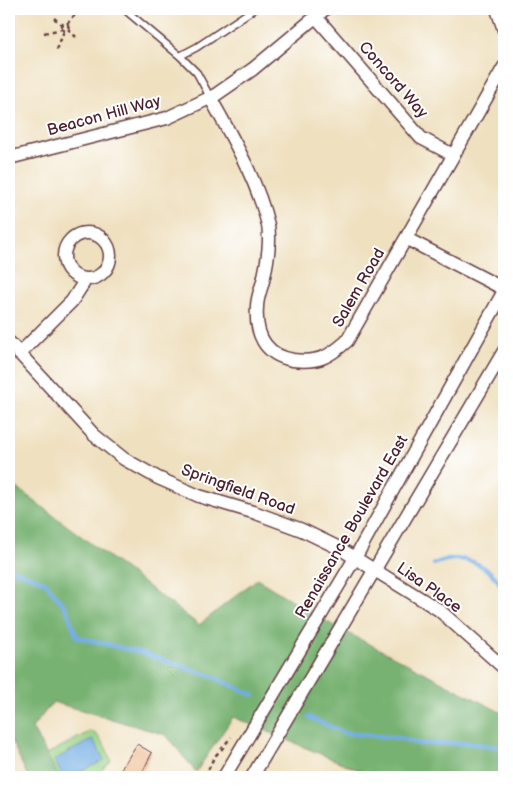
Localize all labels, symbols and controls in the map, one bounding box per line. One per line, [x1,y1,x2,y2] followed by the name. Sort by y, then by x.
[355,38,432,123] street label: Concord Way
[45,92,164,140] street label: Beacon Hill Way
[329,245,389,331] street label: Salem Road
[292,432,412,622] street label: Renaissance Boulevard East
[179,461,297,519] street label: Springfield Road
[393,559,466,618] street label: Lisa Place

